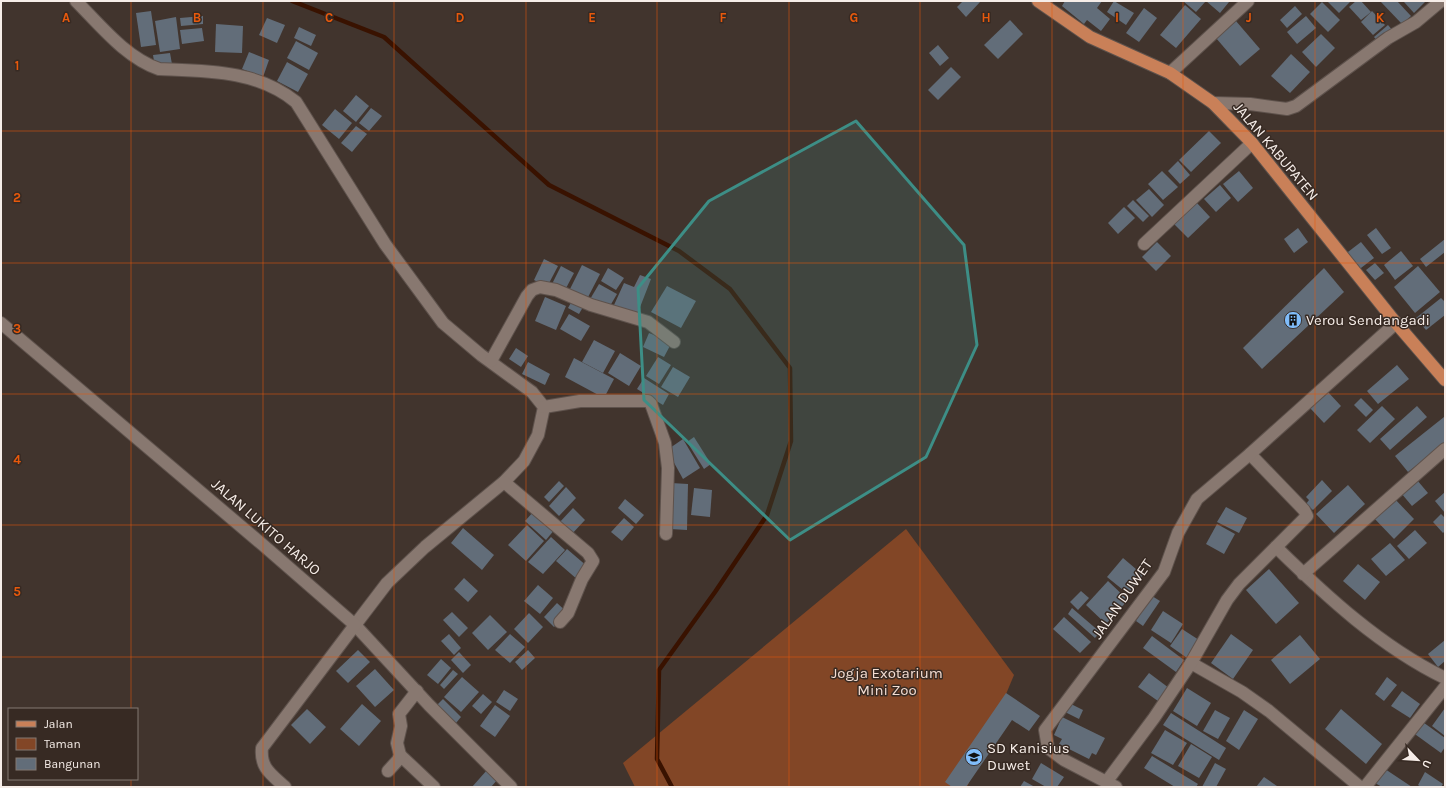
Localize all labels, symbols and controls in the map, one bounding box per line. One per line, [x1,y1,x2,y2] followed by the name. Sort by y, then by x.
[62,10,70,25] text: A
[193,10,201,25] text: B
[325,10,333,25] text: C
[456,10,465,25] text: D
[588,10,596,25] text: E
[719,10,727,25] text: F
[850,10,858,25] text: G
[981,10,991,25] text: H
[1115,10,1119,25] text: I
[1246,10,1252,25] text: J
[1376,10,1385,25] text: K
[15,58,19,73] text: 1
[1230,98,1322,204] street label: JALAN KABUPATEN
[13,190,21,205] text: 2
[1283,310,1303,330] building icon: Verou Sendangadi
[1306,311,1430,329] place label: Verou Sendangadi
[13,321,21,336] text: 3
[13,452,21,467] text: 4
[208,475,324,579] street label: JALAN LUKITO HARJO
[1088,555,1156,642] street label: JALAN DUWET
[13,584,21,599] text: 5
[831,664,943,699] park label: Jogja Exotarium Mini Zoo
[8,708,138,780] legend
[44,717,73,731] text: Jalan
[44,737,81,751] text: Taman
[987,739,1070,774] place label: SD Kanisius Duwet
[1398,740,1438,780] north arrow
[964,747,984,767] school or university icon: SD Kanisius Duwet
[44,757,100,771] text: Bangunan
[1419,758,1434,770] text: U

